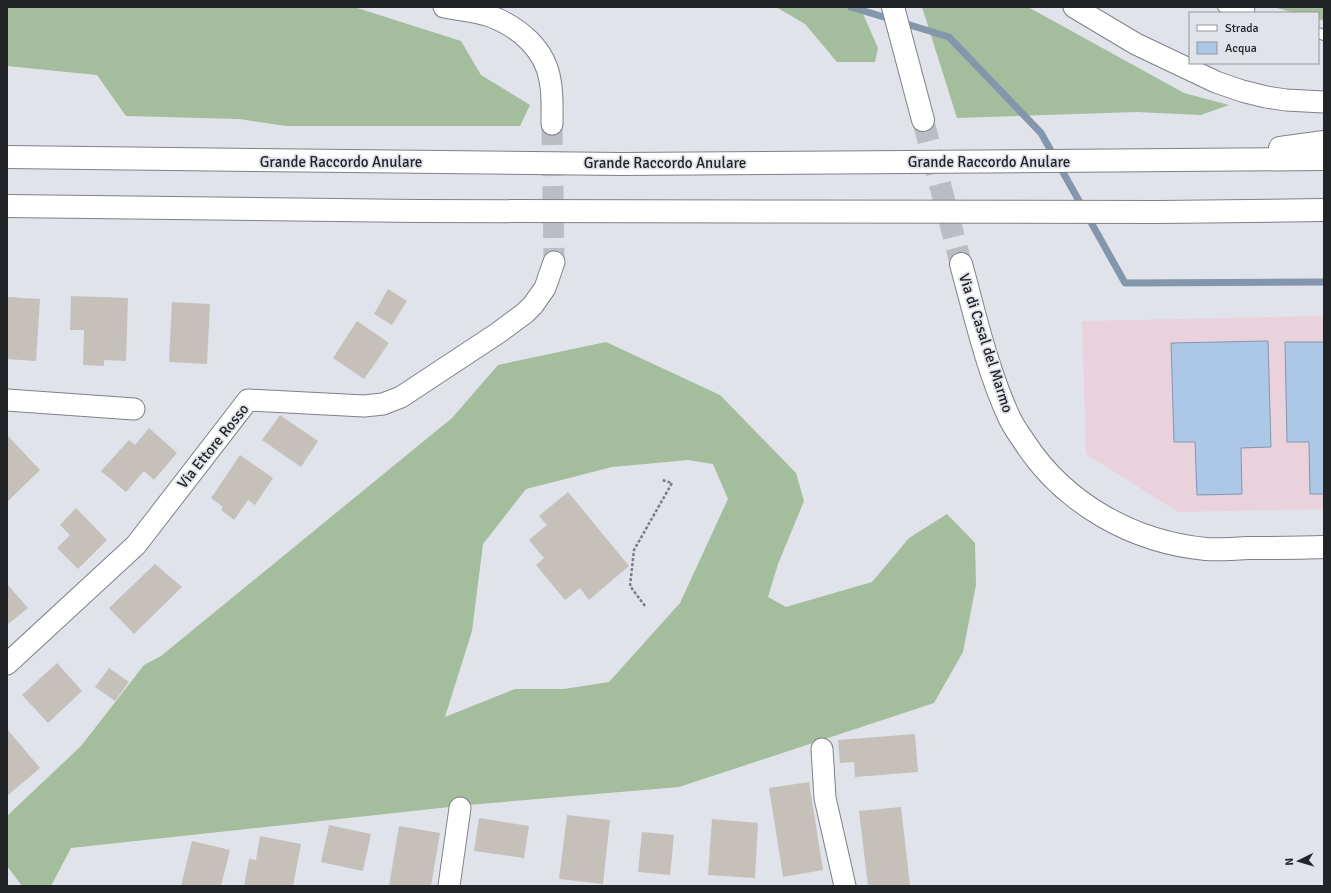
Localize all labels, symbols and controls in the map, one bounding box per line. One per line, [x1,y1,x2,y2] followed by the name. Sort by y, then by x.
[1189,12,1319,64] legend
[1225,21,1259,36] text: Strada
[1225,41,1257,56] text: Acqua
[260,153,422,171] street label: Grande Raccordo Anulare
[908,153,1070,171] street label: Grande Raccordo Anulare
[584,154,746,172] street label: Grande Raccordo Anulare
[955,271,1017,415] street label: Via di Casal del Marmo
[173,400,253,492] street label: Via Ettore Rosso
[1279,841,1319,881] north arrow
[1283,857,1296,866] text: N

